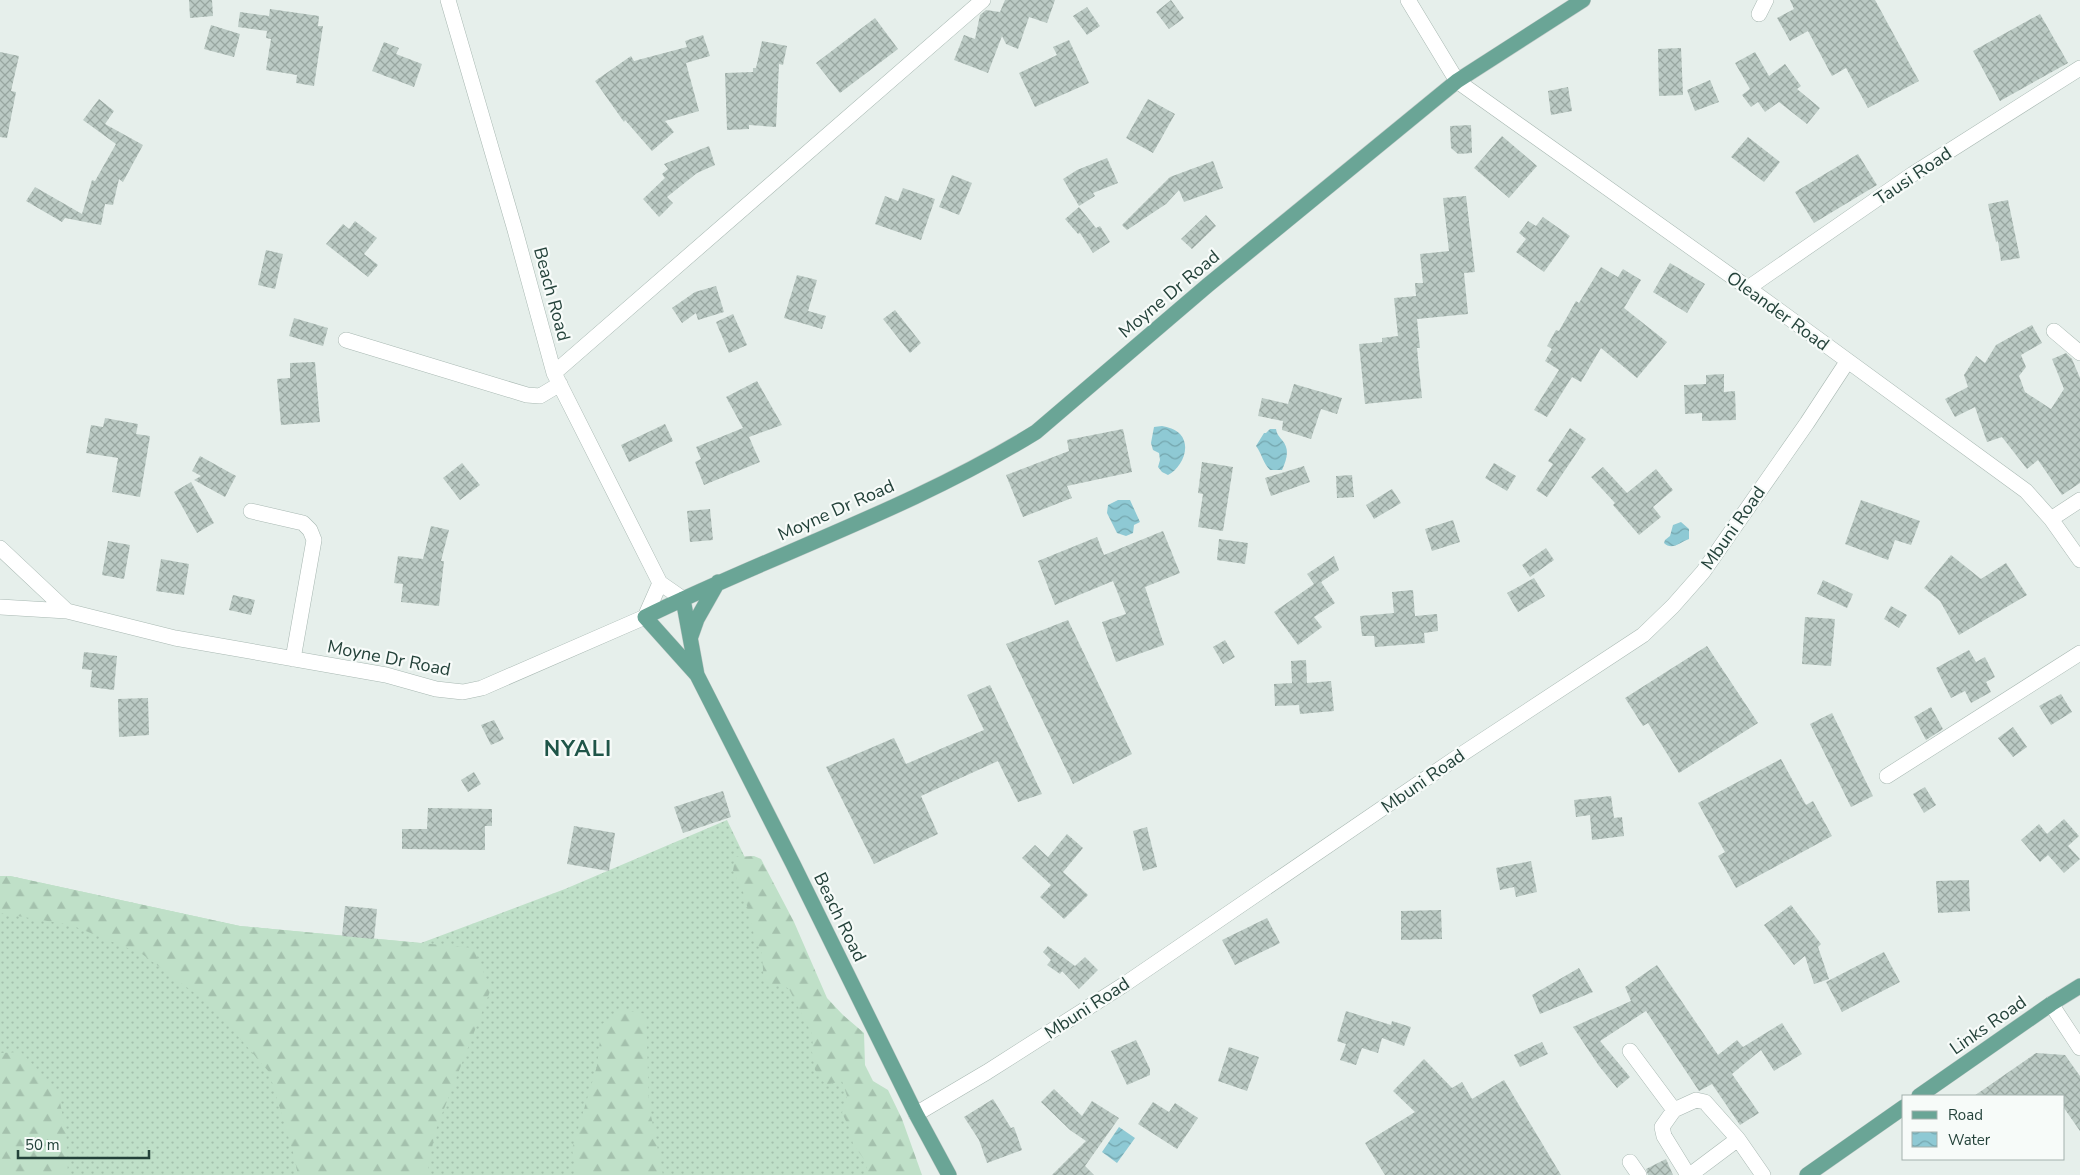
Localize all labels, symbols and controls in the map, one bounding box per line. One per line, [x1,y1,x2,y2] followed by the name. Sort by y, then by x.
[1870,141,1956,211] street label: Tausi Road
[528,244,576,344] street label: Beach Road
[1113,245,1225,343] street label: Moyne Dr Road
[1722,266,1834,356] street label: Oleander Road
[774,474,898,546] street label: Moyne Dr Road
[1695,481,1771,575] street label: Mbuni Road
[325,634,453,682] street label: Moyne Dr Road
[544,734,612,764] district label: NYALI
[1376,743,1470,819] street label: Mbuni Road
[808,868,872,966] street label: Beach Road
[1040,972,1134,1044] street label: Mbuni Road
[1945,990,2031,1060] street label: Links Road
[1902,1095,2065,1160] legend
[1948,1105,1983,1125] text: Road
[18,1128,149,1160] scale bar
[1948,1130,1991,1150] text: Water
[25,1135,60,1155] text: 50 m

